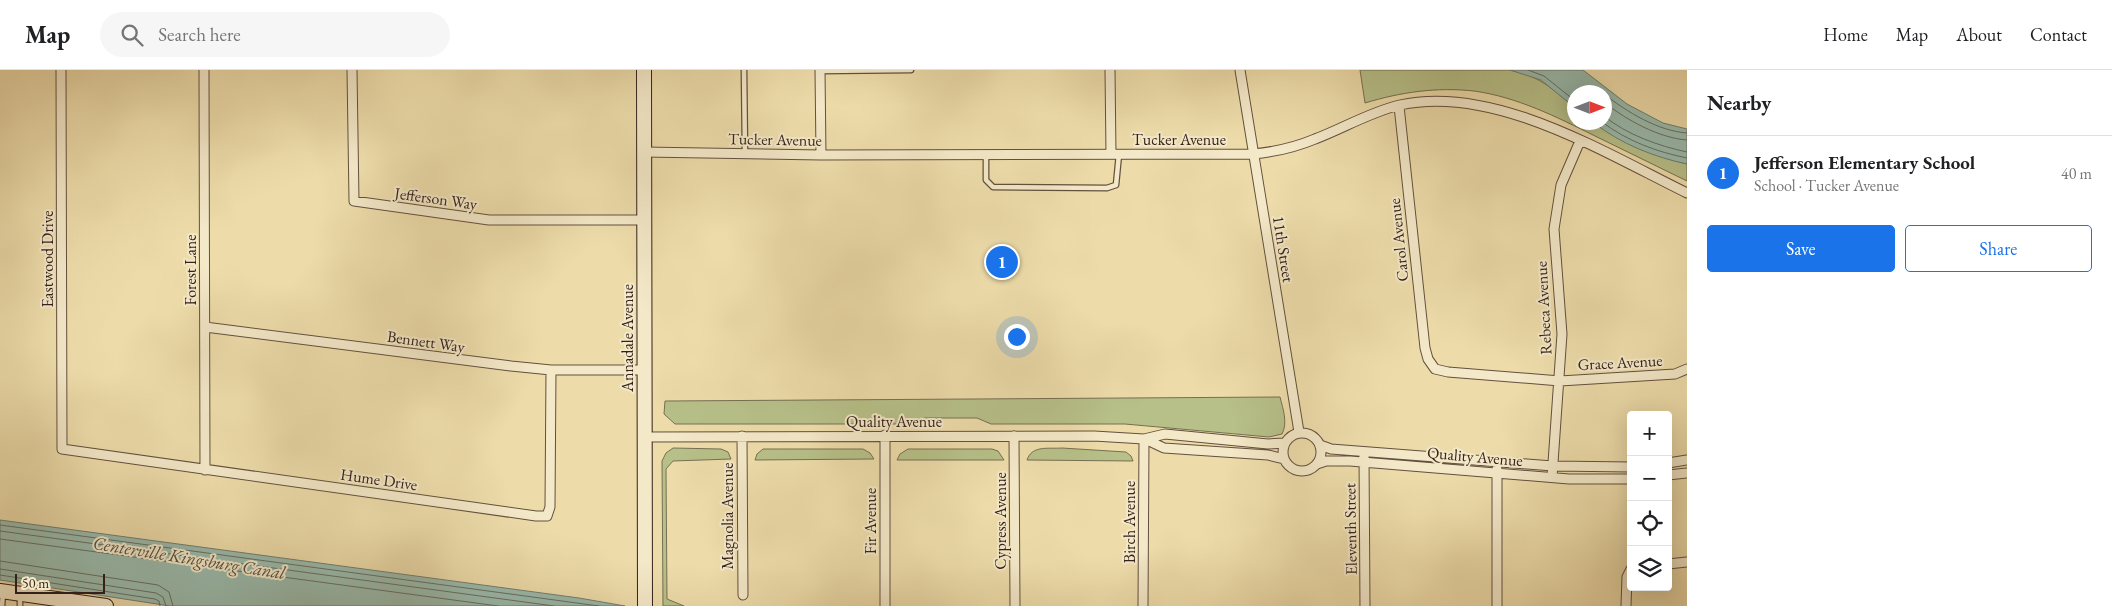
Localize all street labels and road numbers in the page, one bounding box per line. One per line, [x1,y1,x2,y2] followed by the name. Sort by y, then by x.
[728,128,822,151] street label: Tucker Avenue
[1132,129,1226,150] street label: Tucker Avenue
[391,182,480,215] street label: Jefferson Way
[1384,197,1413,283] street label: Carol Avenue
[37,210,58,308] street label: Eastwood Drive
[1268,214,1299,284] street label: 11th Street
[180,234,201,306] street label: Forest Lane
[1531,261,1556,355] street label: Rebeca Avenue
[617,284,638,393] street label: Annadale Avenue
[386,326,467,357] street label: Bennett Way
[1577,350,1663,375] street label: Grace Avenue
[846,411,942,432] street label: Quality Avenue
[1426,442,1524,471] street label: Quality Avenue
[717,463,738,569] street label: Magnolia Avenue
[339,464,419,495] street label: Hume Drive
[990,472,1011,570] street label: Cypress Avenue
[1119,481,1140,563] street label: Birch Avenue
[1339,483,1362,575] street label: Eleventh Street
[860,488,881,554] street label: Fir Avenue

